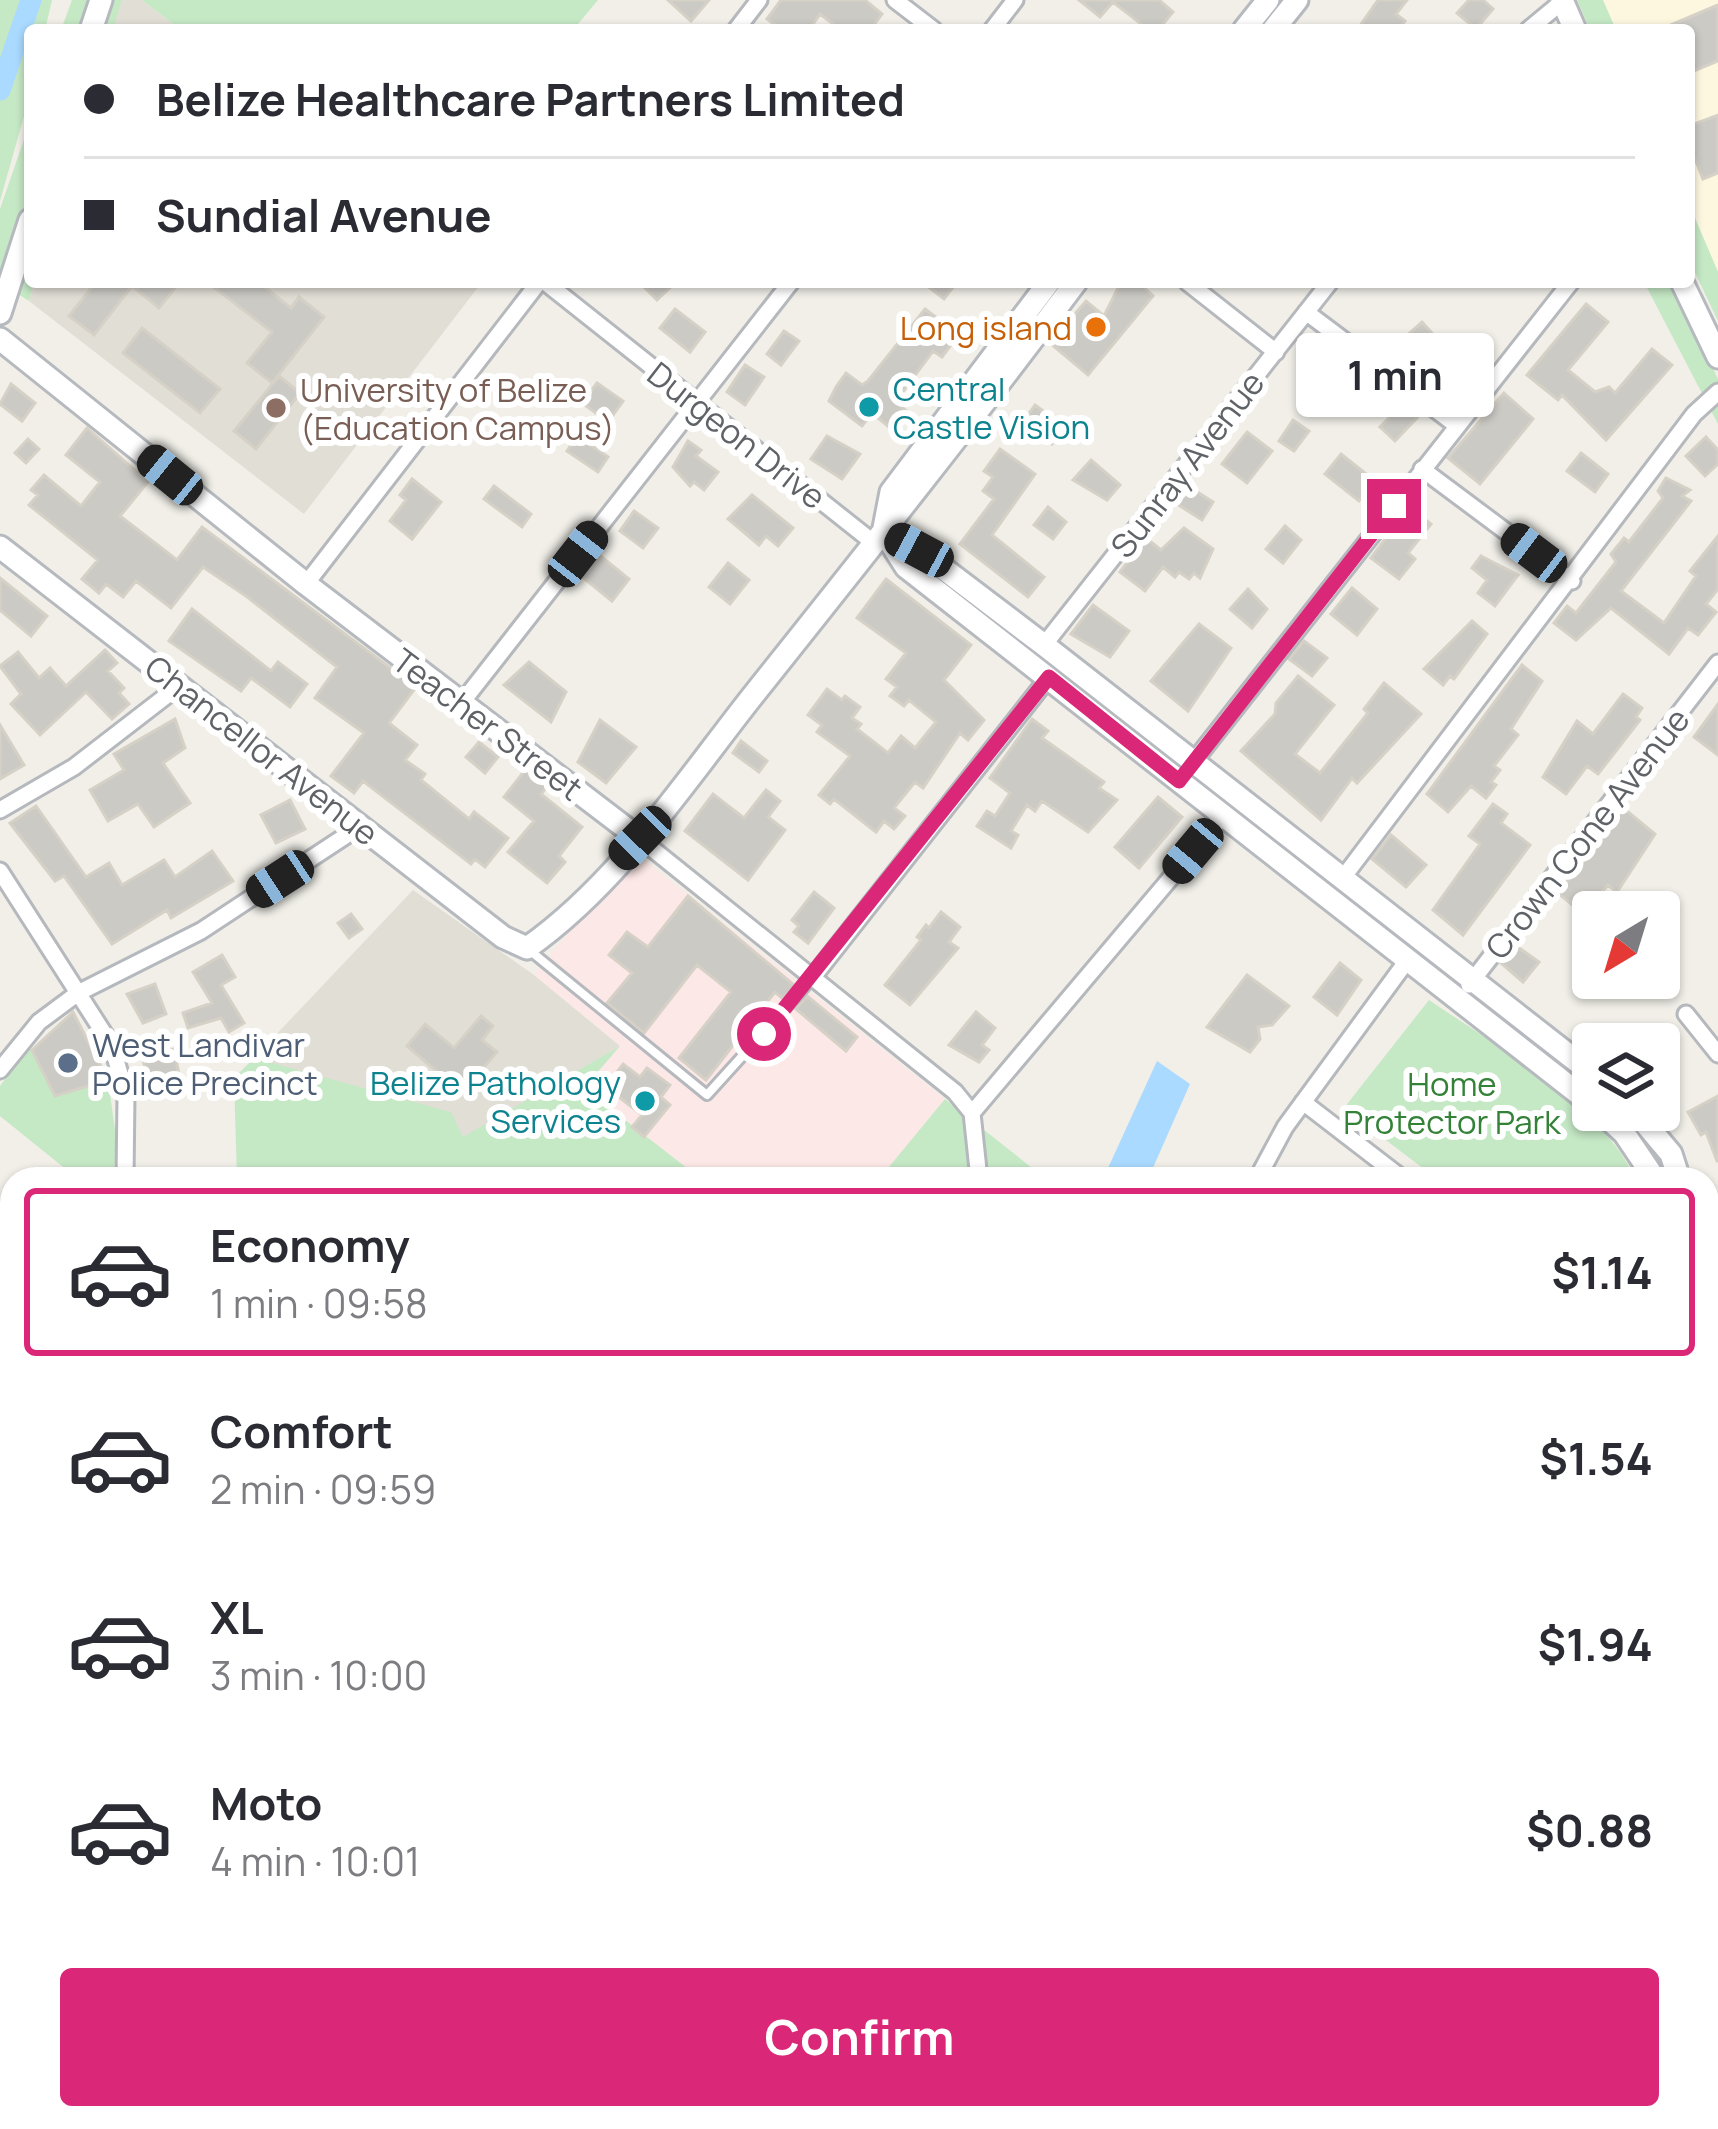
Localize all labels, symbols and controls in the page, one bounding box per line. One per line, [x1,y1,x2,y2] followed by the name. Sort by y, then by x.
[156,68,905,130] text: Belize Healthcare Partners Limited
[156,184,492,246] text: Sundial Avenue
[900,305,1072,350] place label: Long island
[1083,314,1109,340] marker: Long island
[1295,332,1493,416] callout: 1 min
[1347,348,1443,402] text: 1 min
[639,351,835,519] street label: Durgeon Drive
[1100,361,1274,567] street label: Sunray Avenue
[893,366,1090,449] place label: Central Castle Vision
[300,367,615,450] place label: University of Belize (Education Campus)
[856,394,882,420] marker: Central Castle Vision
[263,395,289,421] marker: University of Belize (Education Campus)
[131,438,209,512] car
[1367,479,1421,533] route end
[542,515,614,593] car
[879,517,959,583] car
[1494,517,1574,589] car
[384,638,592,810] street label: Teacher Street
[136,645,388,855] street label: Chancellor Avenue
[1475,698,1699,968] street label: Crown Cone Avenue
[602,800,678,876] car
[1156,812,1230,890] car
[240,844,320,914] car
[1572,891,1680,999] north arrow
[1572,891,1680,1131] map controls
[737,1007,791,1061] route start
[92,1022,318,1105] place label: West Landivar Police Precinct
[1572,1023,1680,1131] button: layers
[55,1050,81,1076] marker: West Landivar Police Precinct
[370,1060,621,1143] place label: Belize Pathology Services
[1343,1061,1562,1144] park label: Home Protector Park
[632,1088,658,1114] marker: Belize Pathology Services
[210,1214,410,1276] text: Economy
[66,1218,174,1326] icon: car
[1551,1241,1653,1303] text: $1.14
[210,1276,428,1330] text: 1 min · 09:58
[210,1400,393,1462] text: Comfort
[66,1404,174,1512] icon: car
[1539,1427,1653,1489] text: $1.54
[210,1462,436,1516] text: 2 min · 09:59
[210,1586,264,1648] text: XL
[66,1590,174,1698] icon: car
[1538,1613,1653,1675] text: $1.94
[210,1648,427,1702] text: 3 min · 10:00
[210,1772,322,1834] text: Moto
[66,1776,174,1884] icon: car
[1526,1799,1653,1861] text: $0.88
[210,1834,420,1888] text: 4 min · 10:01
[60,1968,1659,2106] button: Confirm

